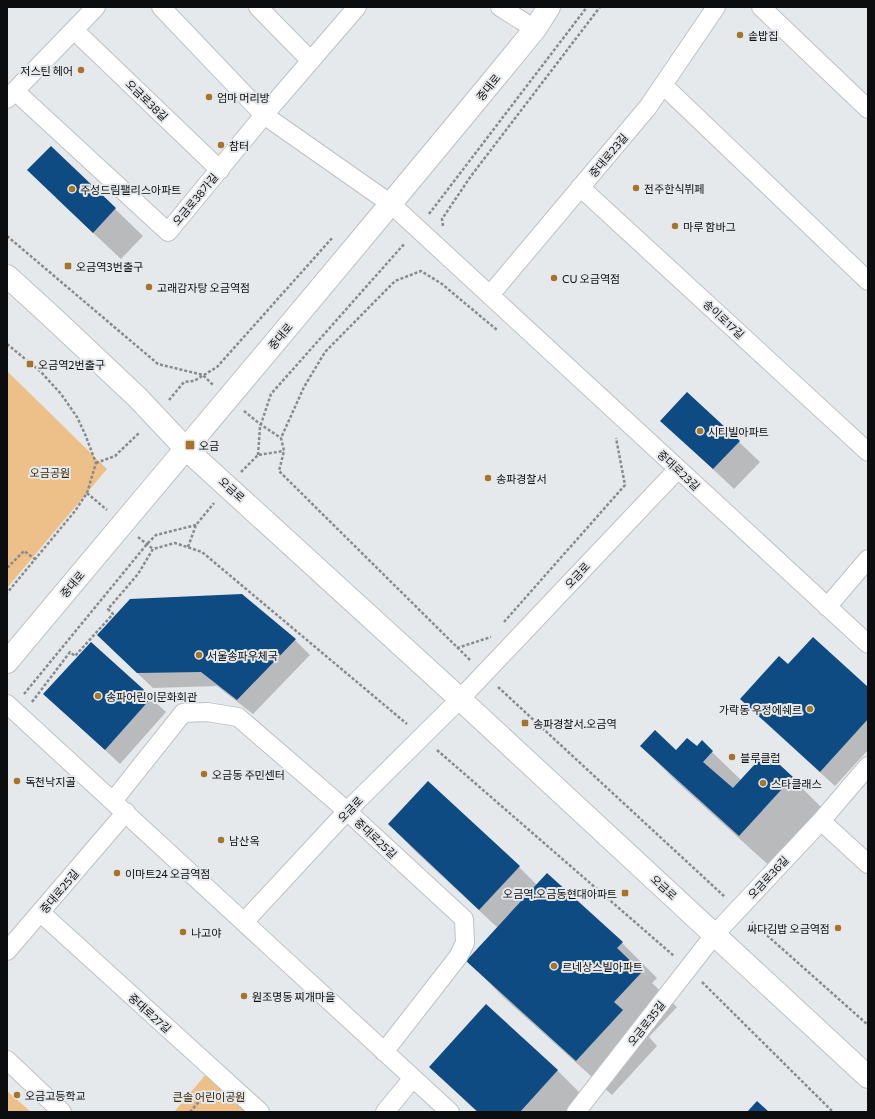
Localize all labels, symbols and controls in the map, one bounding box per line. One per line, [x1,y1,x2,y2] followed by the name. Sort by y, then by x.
[748,29,778,42] place label: 솥밥집
[735,30,745,40] marker: 솥밥집
[20,64,73,77] place label: 저스틴 헤어
[76,65,86,75] marker: 저스틴 헤어
[473,71,503,103] street label: 중대로
[123,77,171,123] street label: 오금로38길
[217,91,270,104] place label: 엄마 머리방
[204,92,214,102] marker: 엄마 머리방
[586,131,630,179] street label: 중대로23길
[229,139,249,152] place label: 참터
[216,140,226,150] marker: 참터
[170,170,220,228] street label: 오금로38가길
[644,182,705,195] place label: 전주한식뷔페
[80,183,181,196] place label: 주성드림팰리스아파트
[631,183,641,193] marker: 전주한식뷔페
[67,184,77,194] marker: 주성드림팰리스아파트
[683,220,736,233] place label: 마루 함바그
[670,221,680,231] marker: 마루 함바그
[76,260,143,273] place label: 오금역3번출구
[63,261,73,271] marker: 오금역3번출구
[562,272,620,285] place label: CU 오금역점
[549,273,559,283] marker: CU 오금역점
[157,281,250,294] place label: 고래감자탕 오금역점
[144,282,154,292] marker: 고래감자탕 오금역점
[701,297,747,341] street label: 송이로17길
[265,320,295,352] street label: 중대로
[38,358,105,371] place label: 오금역2번출구
[25,359,35,369] marker: 오금역2번출구
[708,425,769,438] place label: 시티빌아파트
[695,426,705,436] marker: 시티빌아파트
[184,439,196,451] marker: 오금
[199,439,219,452] place label: 오금
[655,447,703,493] street label: 중대로23길
[30,466,70,479] park label: 오금공원
[496,472,547,485] place label: 송파경찰서
[483,473,493,483] marker: 송파경찰서
[216,474,248,504] street label: 오금로
[562,559,592,591] street label: 오금로
[57,568,87,600] street label: 중대로
[207,649,278,662] place label: 서울송파우체국
[194,650,204,660] marker: 서울송파우체국
[106,690,197,703] place label: 송파어린이문화회관
[93,691,103,701] marker: 송파어린이문화회관
[719,703,802,716] place label: 가락동 우정에쉐르
[805,704,815,714] marker: 가락동 우정에쉐르
[533,717,617,730] place label: 송파경찰서.오금역
[520,718,530,728] marker: 송파경찰서.오금역
[740,751,780,764] place label: 블루클럽
[727,752,737,762] marker: 블루클럽
[212,768,285,781] place label: 오금동 주민센터
[199,769,209,779] marker: 오금동 주민센터
[25,775,76,788] place label: 독천낙지골
[12,776,22,786] marker: 독천낙지골
[771,777,822,790] place label: 스타클래스
[758,778,768,788] marker: 스타클래스
[335,794,365,824] street label: 오금로
[352,815,400,861] street label: 중대로25길
[229,834,259,847] place label: 남산옥
[216,835,226,845] marker: 남산옥
[745,853,791,901] street label: 오금로36길
[37,867,81,915] street label: 중대로25길
[125,867,210,880] place label: 이마트24 오금역점
[112,868,122,878] marker: 이마트24 오금역점
[648,872,680,902] street label: 오금로
[503,887,617,900] place label: 오금역.오금동현대아파트
[620,888,630,898] marker: 오금역.오금동현대아파트
[747,922,830,935] place label: 싸다김밥 오금역점
[833,923,843,933] marker: 싸다김밥 오금역점
[191,926,221,939] place label: 나고야
[178,927,188,937] marker: 나고야
[562,960,643,973] place label: 르네상스빌아파트
[549,961,559,971] marker: 르네상스빌아파트
[252,990,335,1003] place label: 원조명동 찌개마을
[126,991,174,1035] street label: 중대로27길
[239,991,249,1001] marker: 원조명동 찌개마을
[625,998,667,1048] street label: 오금로35길
[25,1089,86,1102] place label: 오금고등학교
[12,1090,22,1100] marker: 오금고등학교
[173,1090,245,1103] park label: 큰솔 어린이공원

